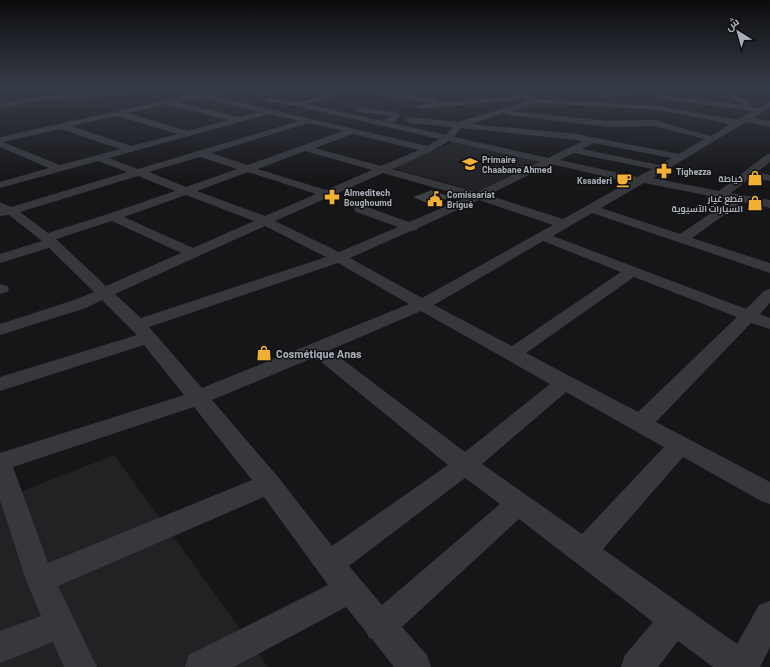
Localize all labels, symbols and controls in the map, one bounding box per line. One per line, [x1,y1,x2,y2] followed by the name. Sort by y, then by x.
[718,12,758,52] north arrow
[722,14,742,34] text: ش
[482,154,552,175] place label: Primaire Chaabane Ahmed
[461,155,479,173] school or university icon: Primaire Chaabane Ahmed
[655,162,673,180] pharmacy icon: Tighezza
[676,166,712,177] place label: Tighezza
[746,169,764,187] shop icon: خياطة
[615,171,633,189] cafe icon: Kssaderi
[718,173,743,185] place label: خياطة
[577,175,612,186] place label: Kssaderi
[344,187,392,208] place label: Almeditech Boughoumd
[323,188,341,206] pharmacy icon: Almeditech Boughoumd
[447,189,495,210] place label: Comissariat Brigué
[426,190,444,208] public building icon: Comissariat Brigué
[672,193,743,215] place label: قطع غيار السيارات الآسيوية
[746,194,764,212] shop icon: قطع غيار السيارات الآسيوية
[255,344,273,362] shop icon: Cosmétique Anas
[276,347,362,360] place label: Cosmétique Anas

